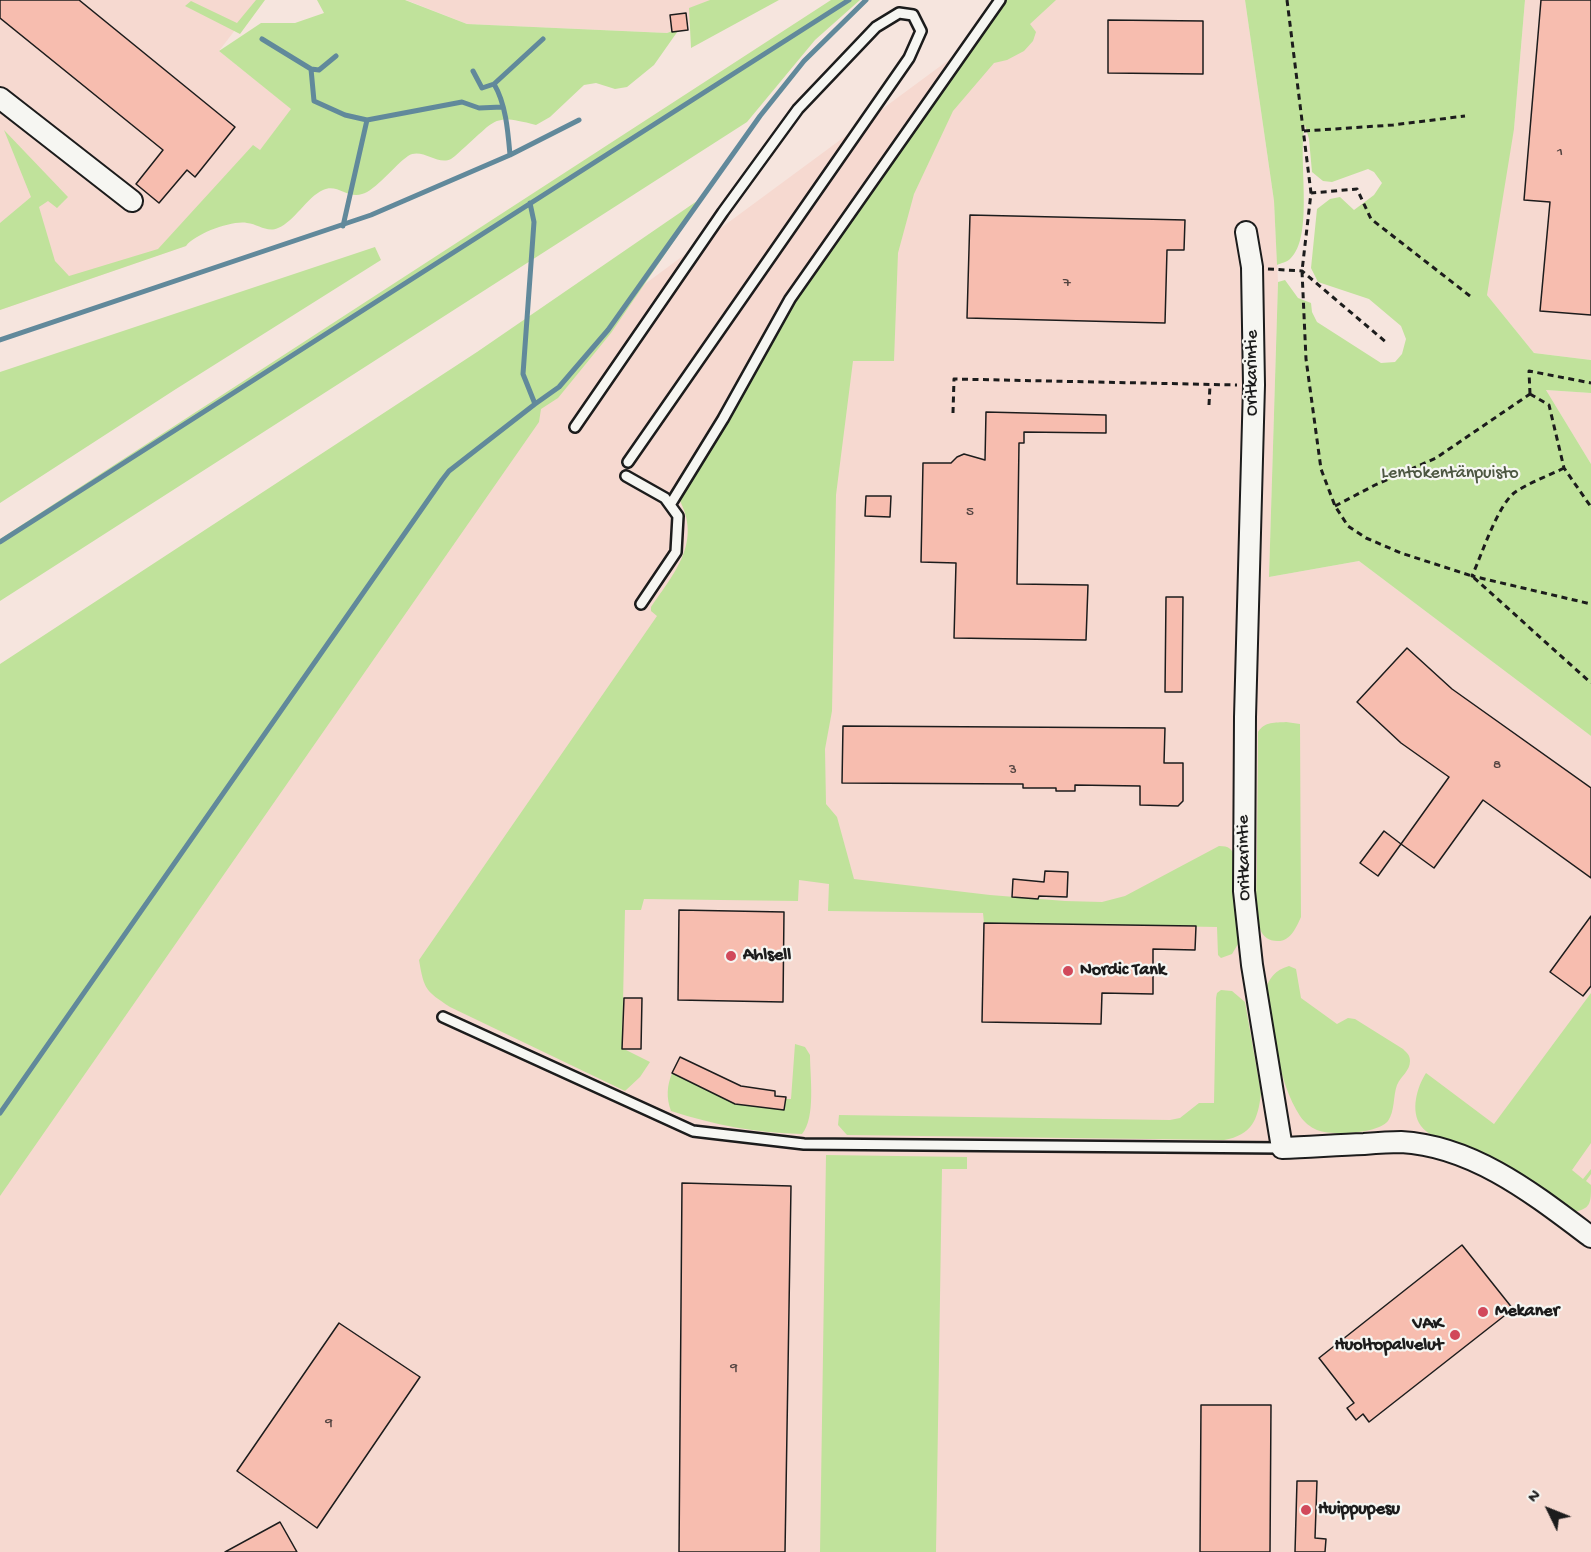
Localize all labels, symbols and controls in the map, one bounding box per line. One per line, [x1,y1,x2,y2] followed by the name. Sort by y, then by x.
[1557,144,1563,162] house number: 1
[1063,275,1071,293] house number: 7
[1242,330,1264,416] street label: Oritkarintie
[1381,463,1519,485] park label: Lentokentänpuisto
[966,504,974,522] house number: 5
[1493,757,1501,775] house number: 8
[1009,762,1017,780] house number: 3
[1233,815,1257,901] street label: Oritkarintie
[743,945,791,967] place label: Ahlsell
[724,949,738,963] marker: Ahlsell
[1080,960,1166,982] place label: Nordic Tank
[1061,964,1075,978] marker: Nordic Tank
[1495,1301,1559,1323] place label: Mekaner
[1476,1305,1490,1319] marker: Mekaner
[1334,1314,1443,1356] place label: VAK Huoltopalvelut
[1448,1328,1462,1342] marker: VAK Huoltopalvelut
[730,1360,738,1378] house number: 9
[325,1415,333,1433] house number: 9
[1519,1480,1579,1540] north arrow
[1525,1487,1546,1508] text: N
[1318,1499,1400,1521] place label: Huippupesu
[1299,1503,1313,1517] marker: Huippupesu

